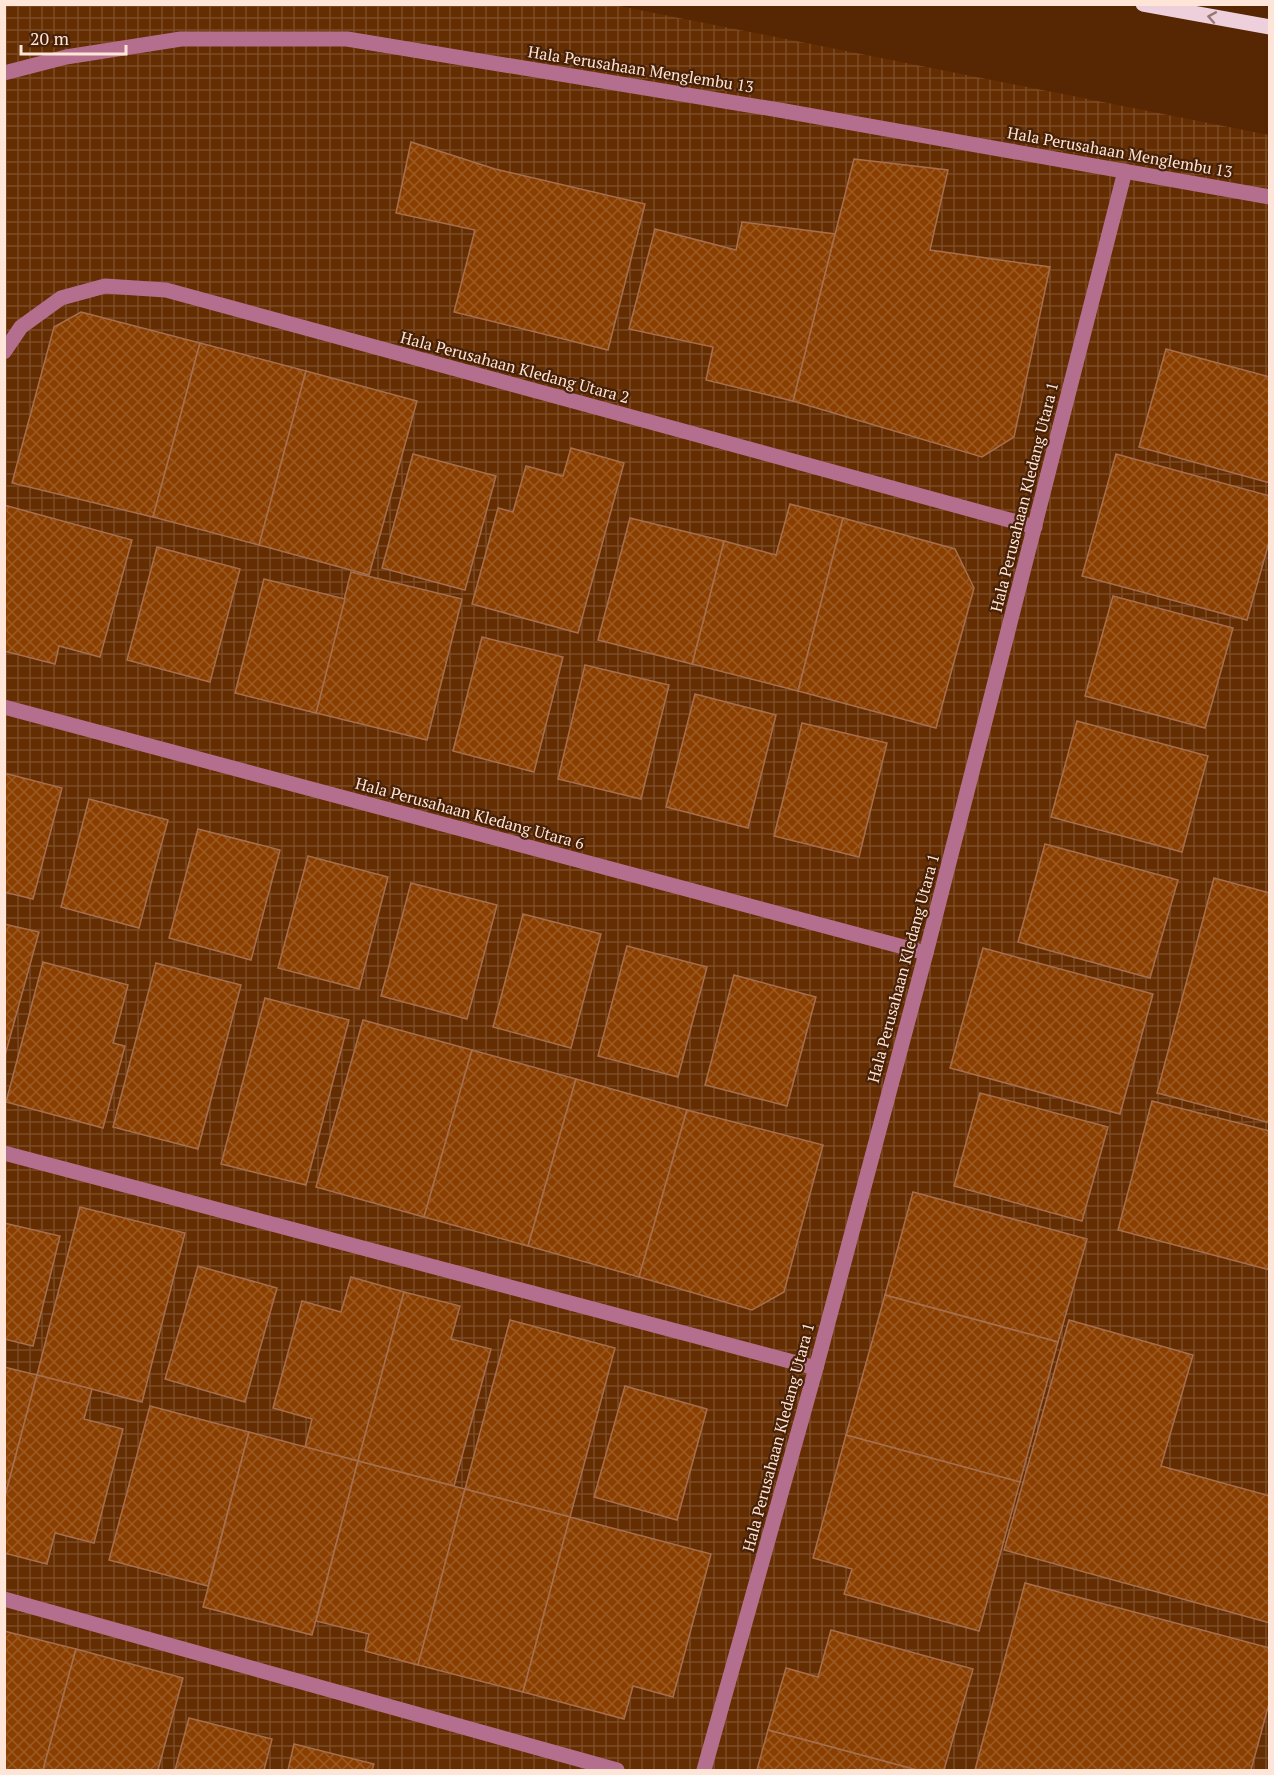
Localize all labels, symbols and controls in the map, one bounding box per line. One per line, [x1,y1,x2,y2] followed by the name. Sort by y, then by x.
[1207,11,1217,24] one-way arrow
[21,18,126,56] scale bar
[30,26,70,50] text: 20 m
[527,40,755,98] street label: Hala Perusahaan Menglembu 13
[1006,121,1234,183] street label: Hala Perusahaan Menglembu 13
[398,326,632,408] street label: Hala Perusahaan Kledang Utara 2
[985,380,1063,614] street label: Hala Perusahaan Kledang Utara 1
[353,772,587,854] street label: Hala Perusahaan Kledang Utara 6
[862,851,944,1085] street label: Hala Perusahaan Kledang Utara 1
[737,1320,819,1554] street label: Hala Perusahaan Kledang Utara 1

